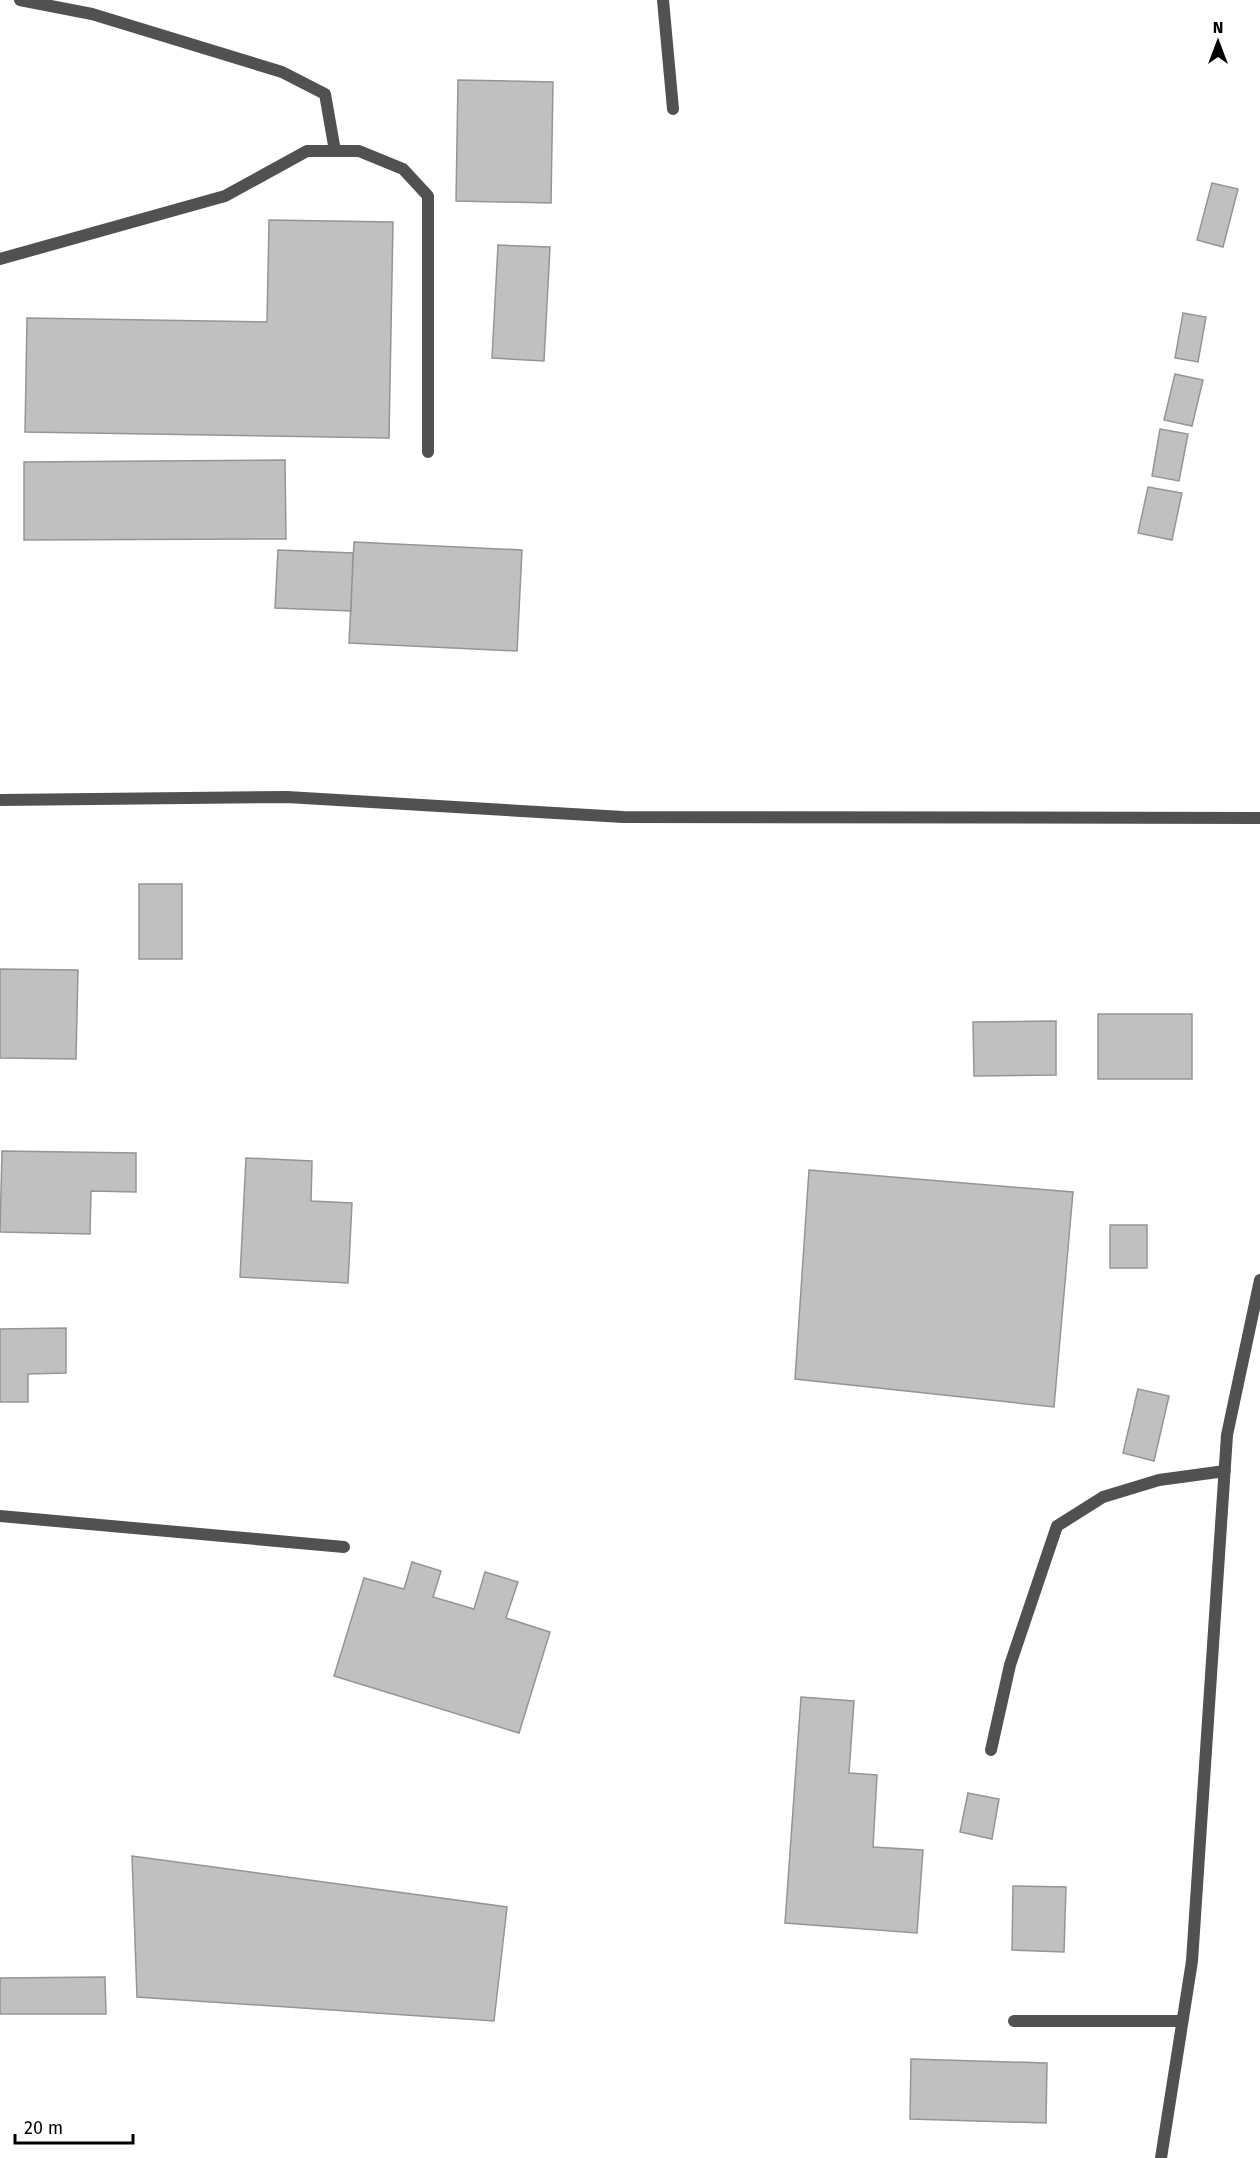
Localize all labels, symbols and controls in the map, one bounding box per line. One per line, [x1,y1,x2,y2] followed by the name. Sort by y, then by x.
[1188,12,1248,72] north arrow
[1213,18,1223,37] text: N
[15,2107,134,2145] scale bar
[24,2117,63,2139] text: 20 m

